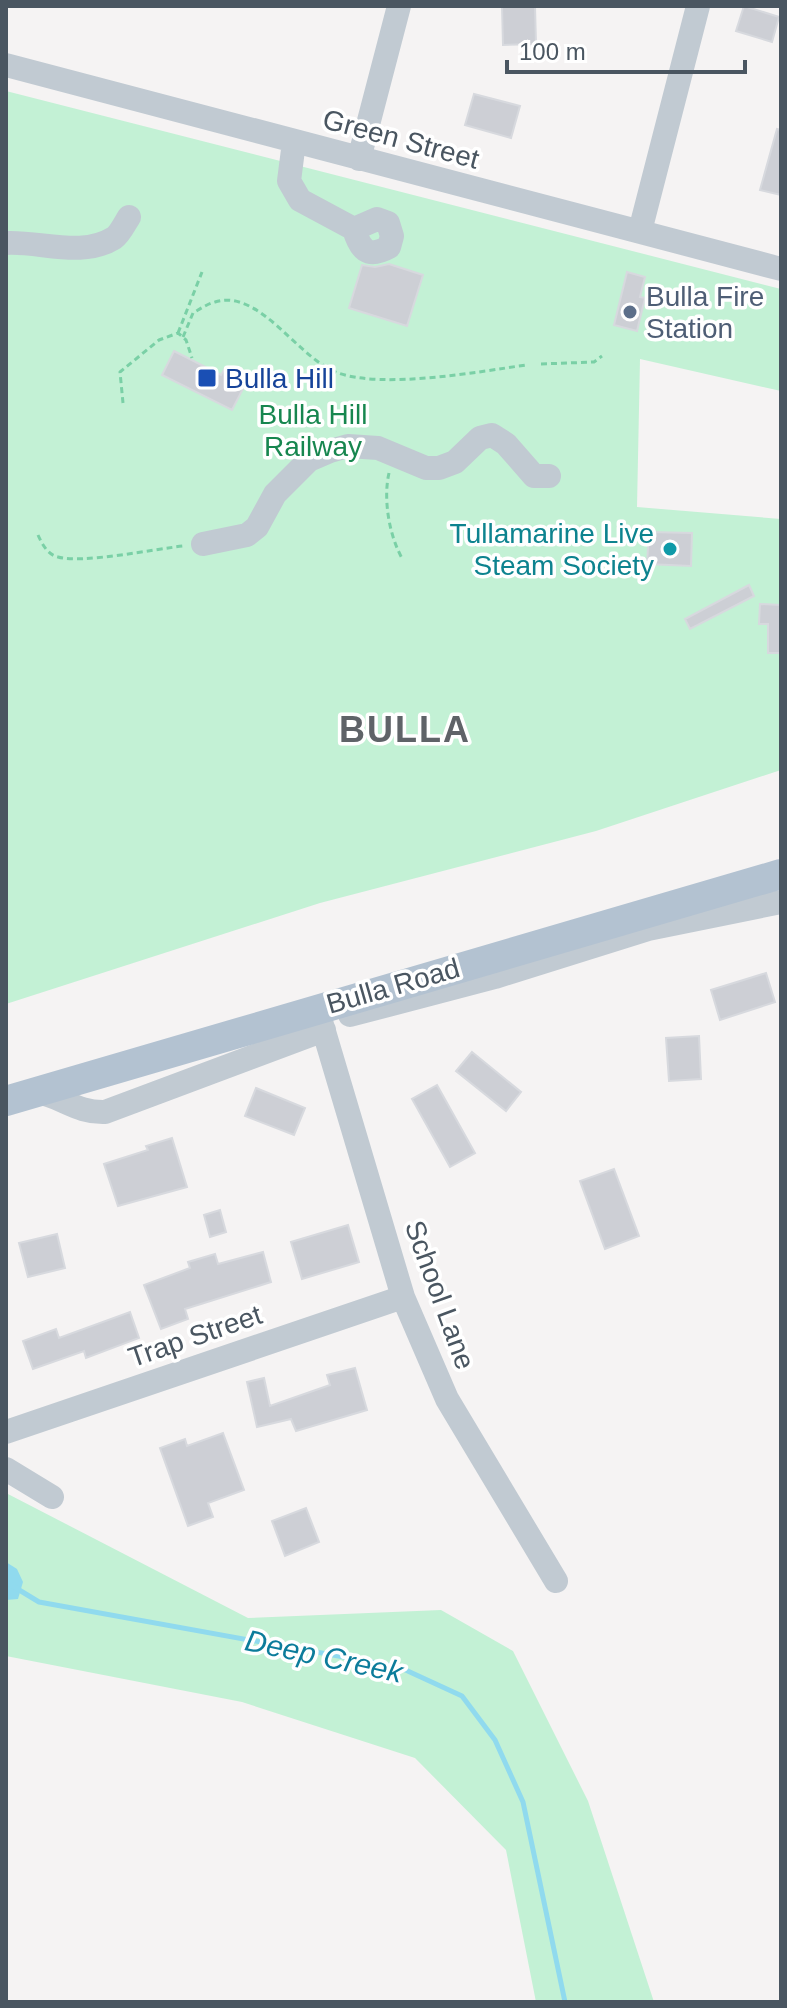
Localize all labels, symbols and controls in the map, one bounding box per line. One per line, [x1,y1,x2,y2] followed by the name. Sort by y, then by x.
[507,24,745,74] scale bar
[519,38,586,65] text: 100 m
[320,103,483,175] street label: Green Street
[646,281,764,344] place label: Bulla Fire Station
[621,303,639,321] marker: Bulla Fire Station
[225,363,334,394] place label: Bulla Hill
[196,367,218,389] marker: Bulla Hill
[259,399,367,462] park label: Bulla Hill Railway
[450,518,654,581] place label: Tullamarine Live Steam Society
[661,540,679,558] marker: Tullamarine Live Steam Society
[339,709,471,750] district label: BULLA
[323,952,463,1020] street label: Bulla Road
[399,1217,481,1373] street label: School Lane
[124,1299,266,1373] street label: Trap Street
[242,1623,408,1689] water label: Deep Creek

